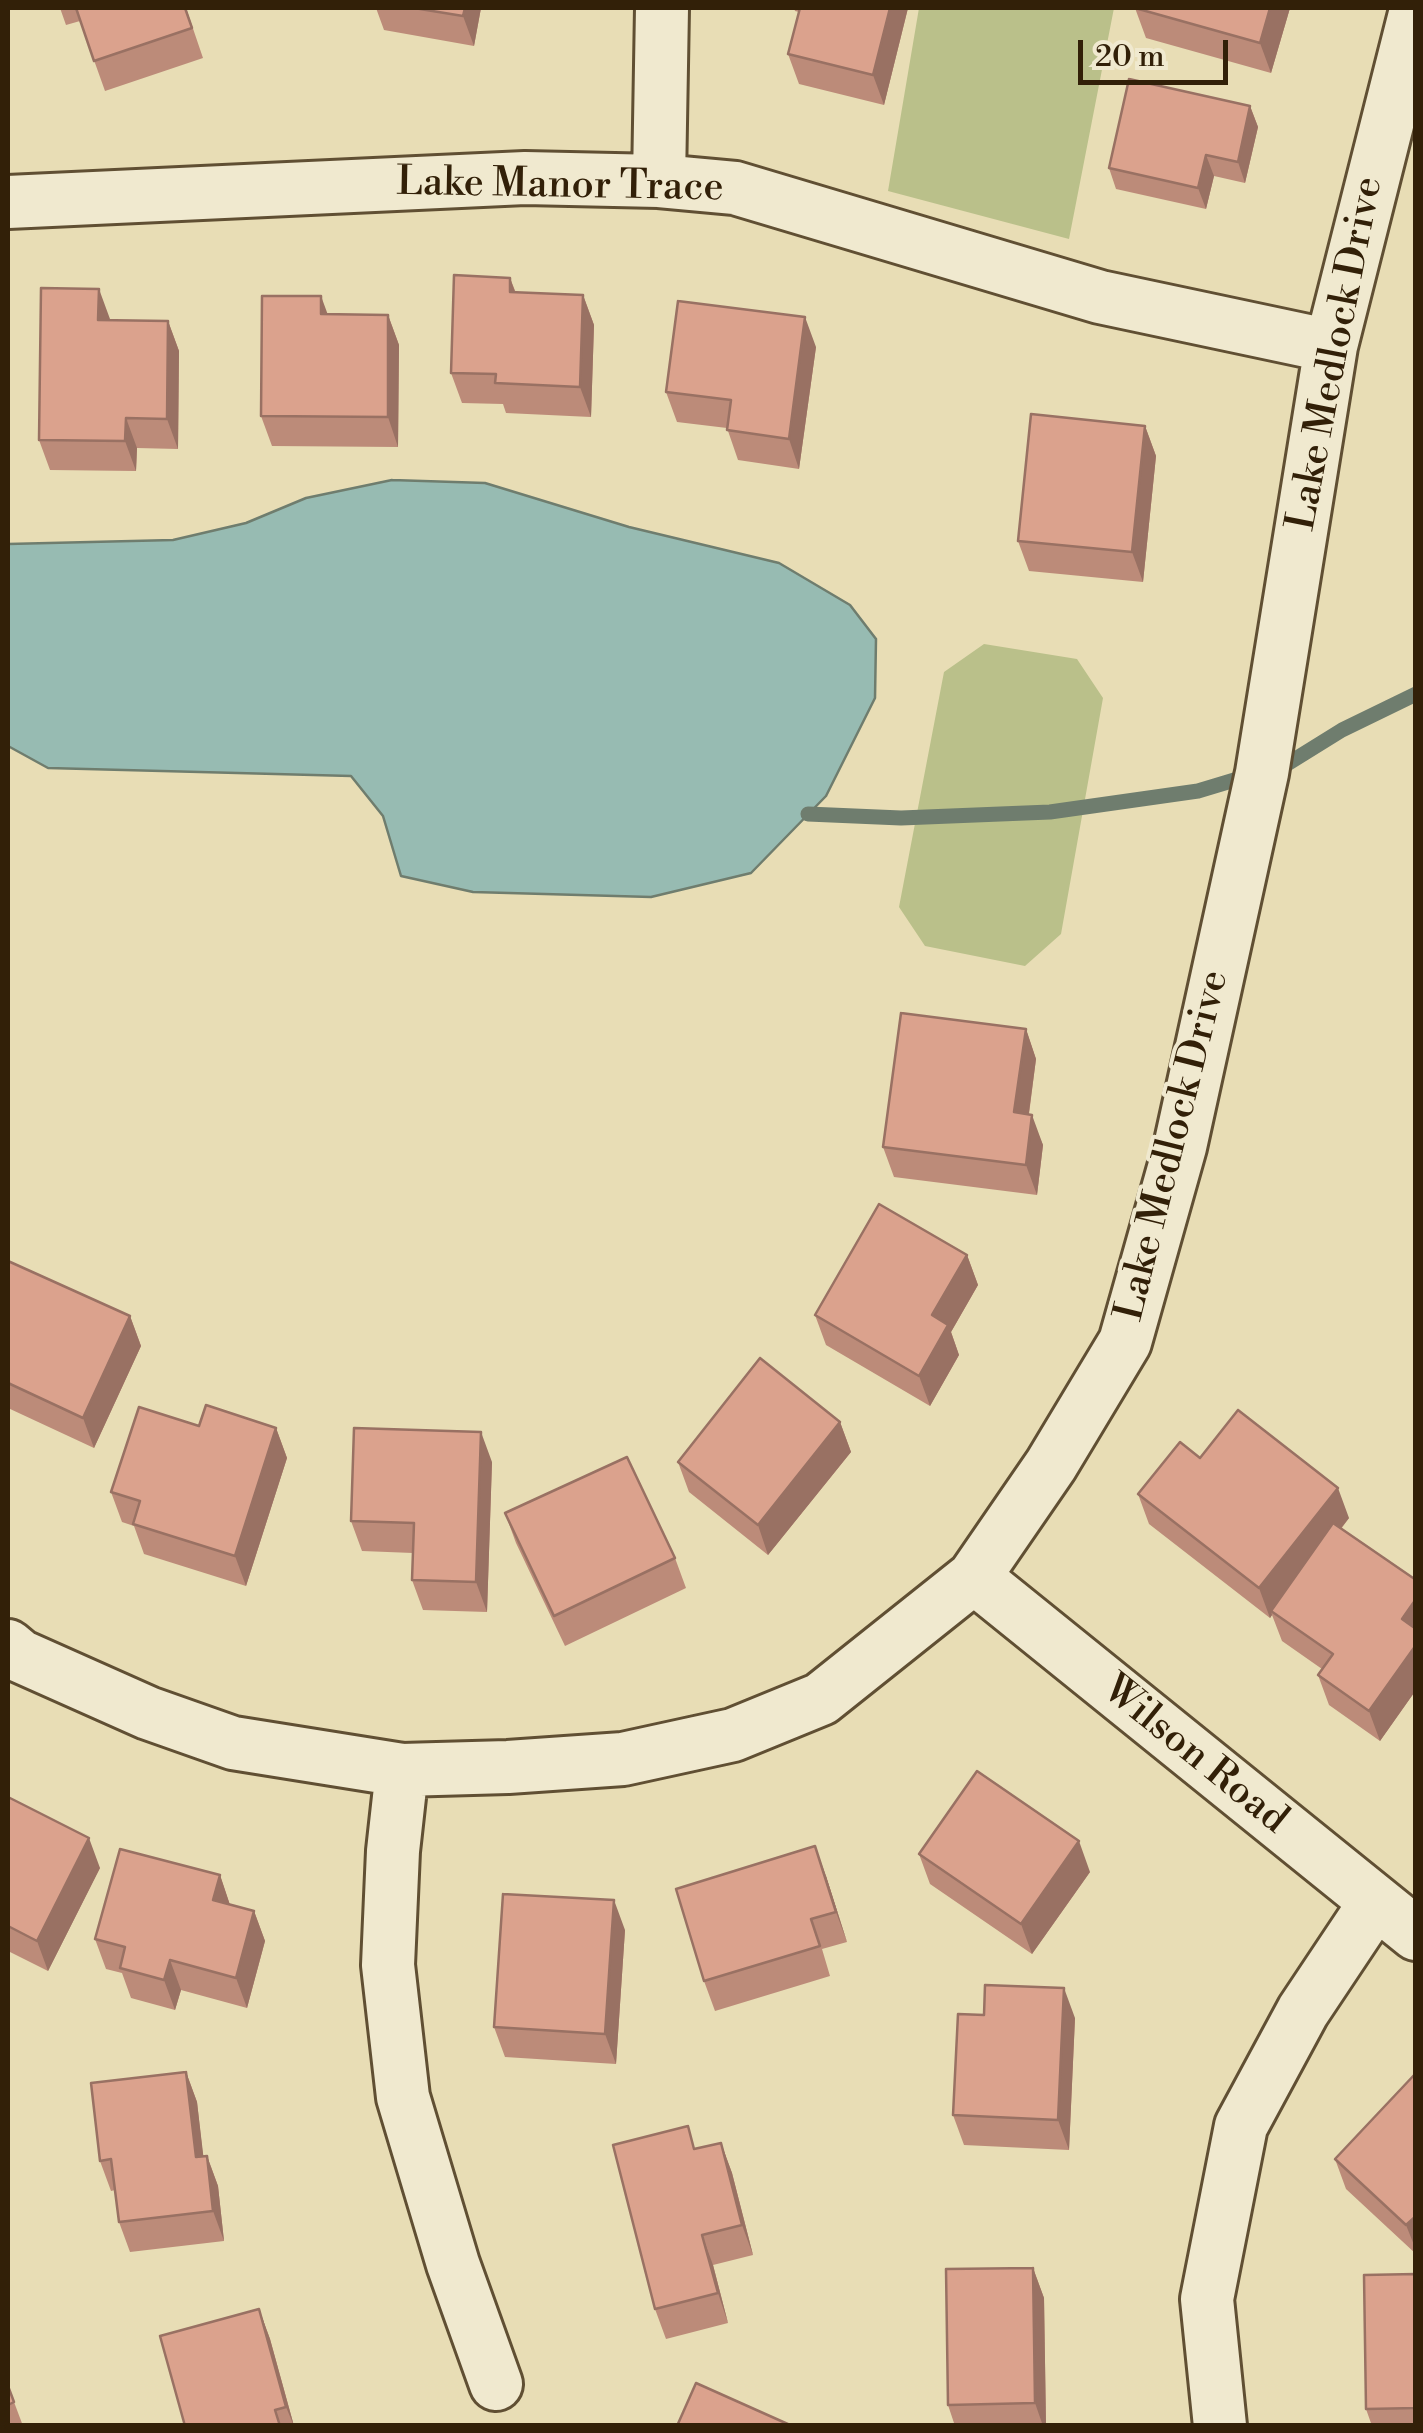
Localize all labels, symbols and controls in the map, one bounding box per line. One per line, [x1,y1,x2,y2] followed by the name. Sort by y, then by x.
[1083,20,1233,82] scale bar
[1095,38,1164,76] text: 20 m
[396,160,724,214] street label: Lake Manor Trace
[1279,173,1395,535] street label: Lake Medlock Drive
[1107,966,1241,1326] street label: Lake Medlock Drive
[1092,1667,1296,1845] street label: Wilson Road

